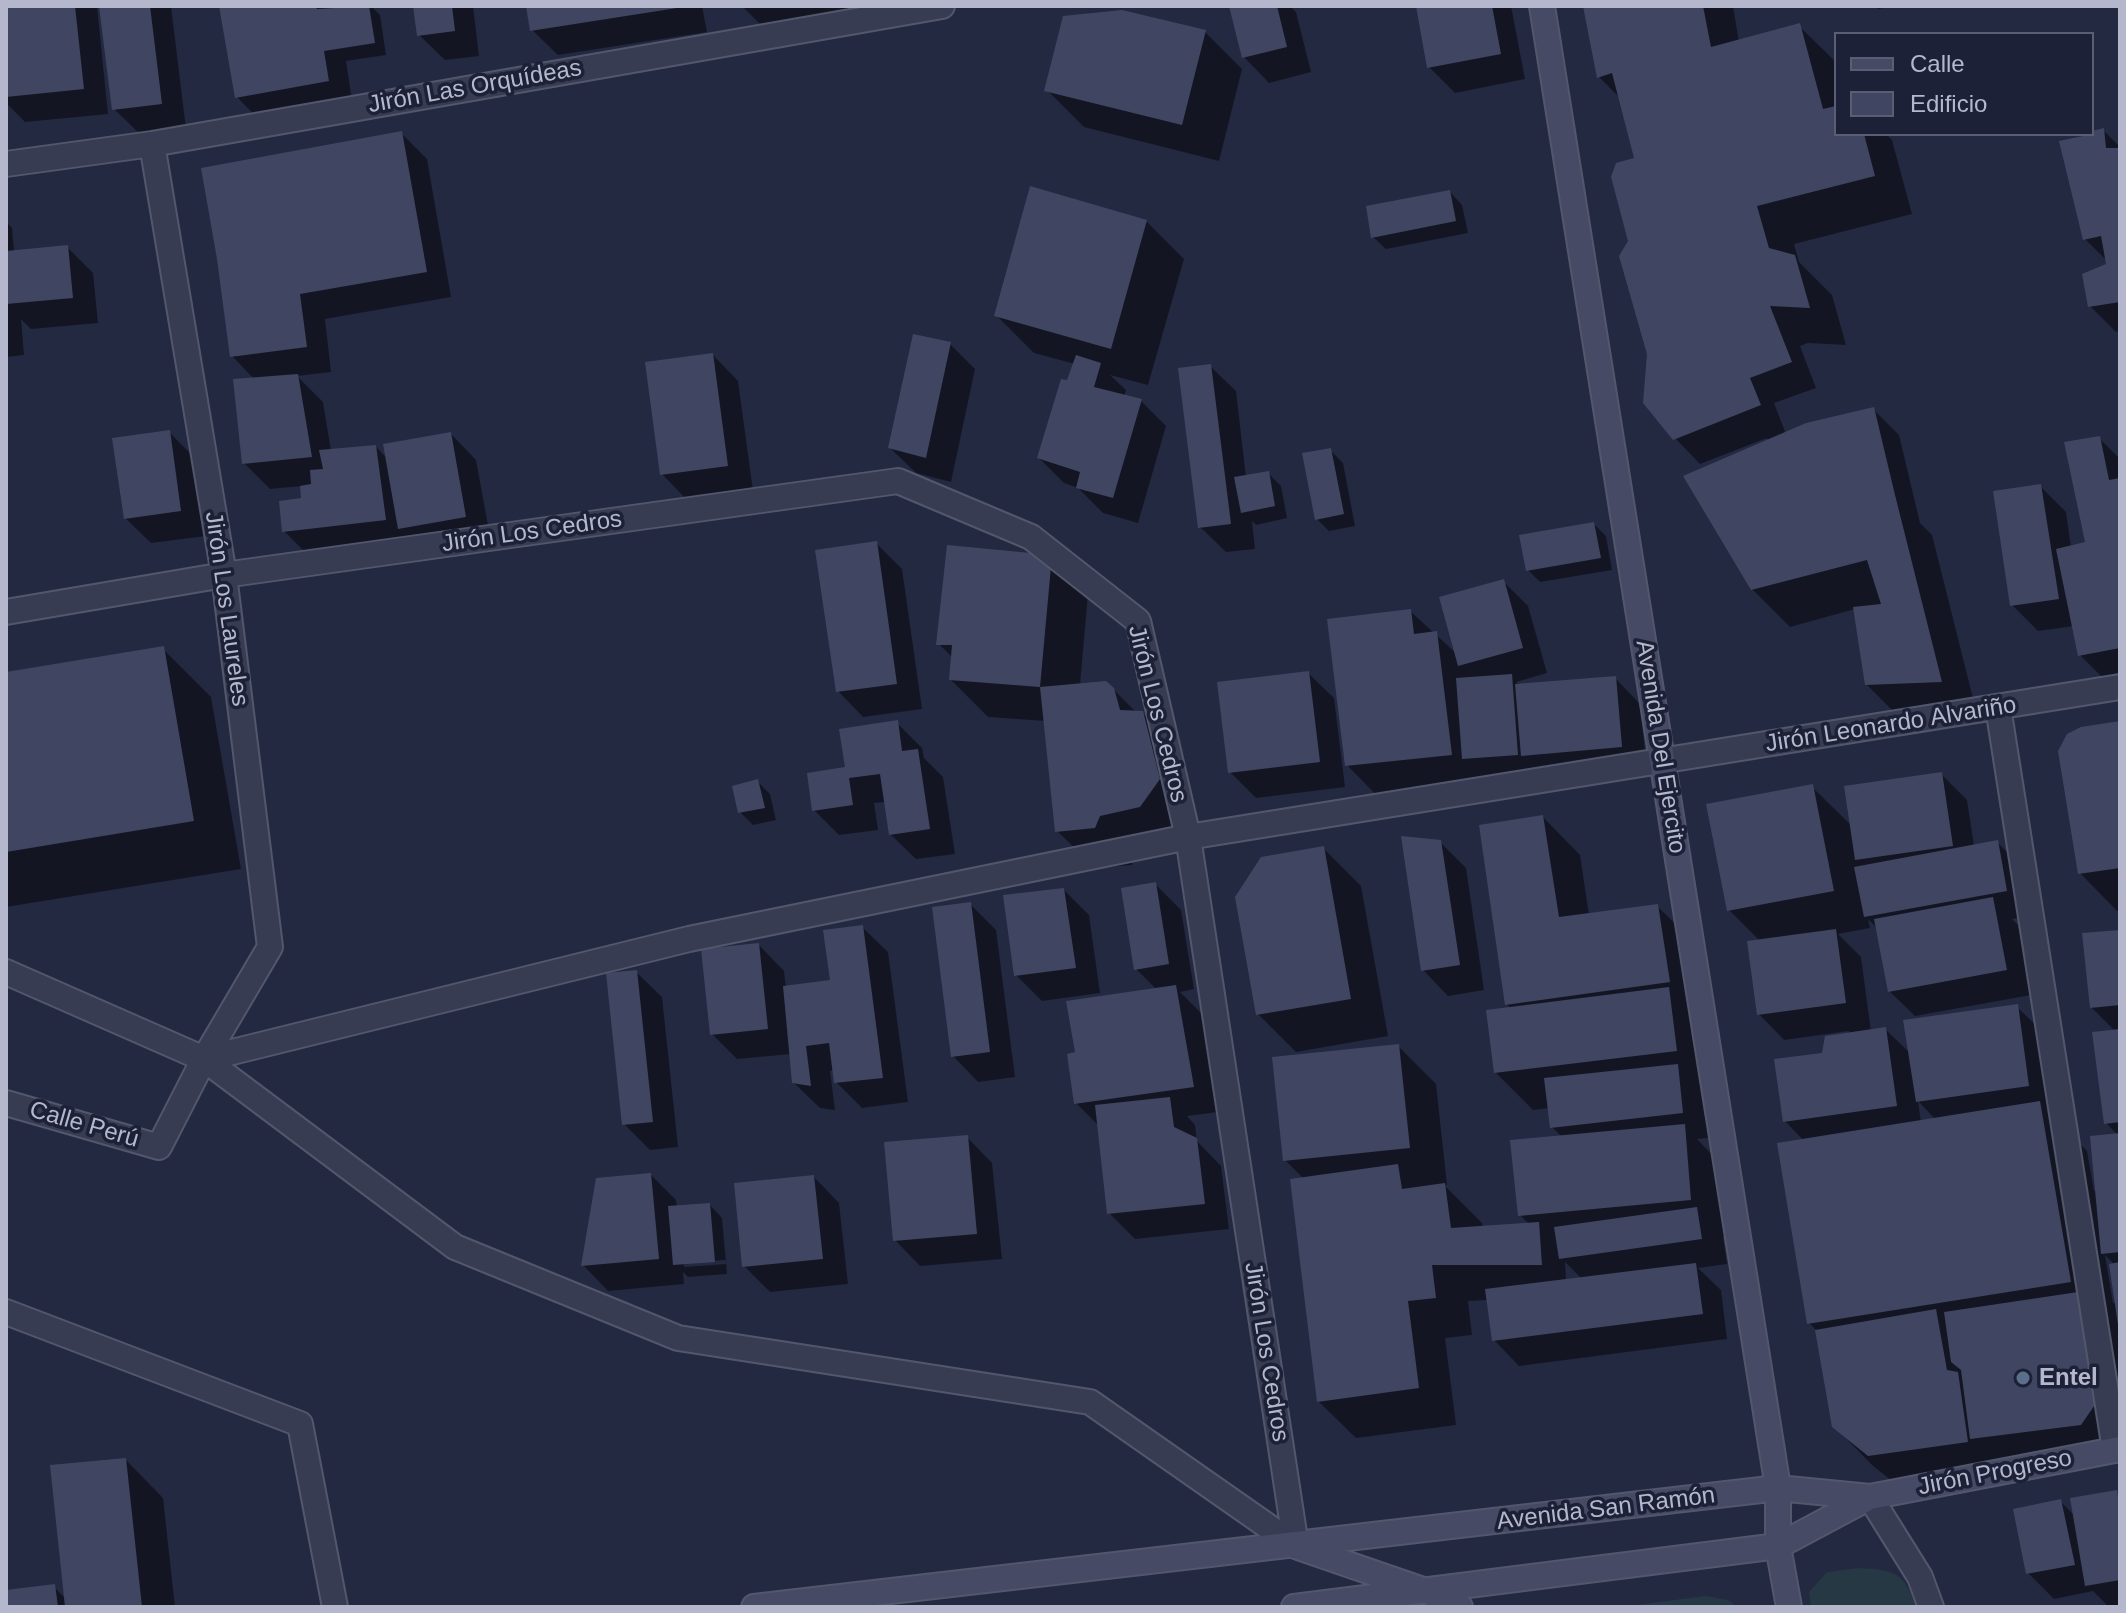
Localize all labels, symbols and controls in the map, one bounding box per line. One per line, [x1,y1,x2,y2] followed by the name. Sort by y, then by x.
[1834,32,2094,136] legend
[1910,50,1965,77] text: Calle
[366,54,584,120] street label: Jirón Las Orquídeas
[1910,90,1987,117] text: Edificio
[440,505,624,559] street label: Jirón Los Cedros
[198,510,254,708] street label: Jirón Los Laureles
[1121,623,1193,805] street label: Jirón Los Cedros
[1629,638,1691,856] street label: Avenida Del Ejercito
[1764,691,2018,759] street label: Jirón Leonardo Alvariño
[26,1096,142,1154] street label: Calle Perú
[1238,1260,1294,1444] street label: Jirón Los Cedros
[2039,1364,2098,1392] place label: Entel
[2014,1369,2032,1387] marker: Entel
[1916,1444,2074,1502] street label: Jirón Progreso
[1495,1481,1717,1537] street label: Avenida San Ramón

